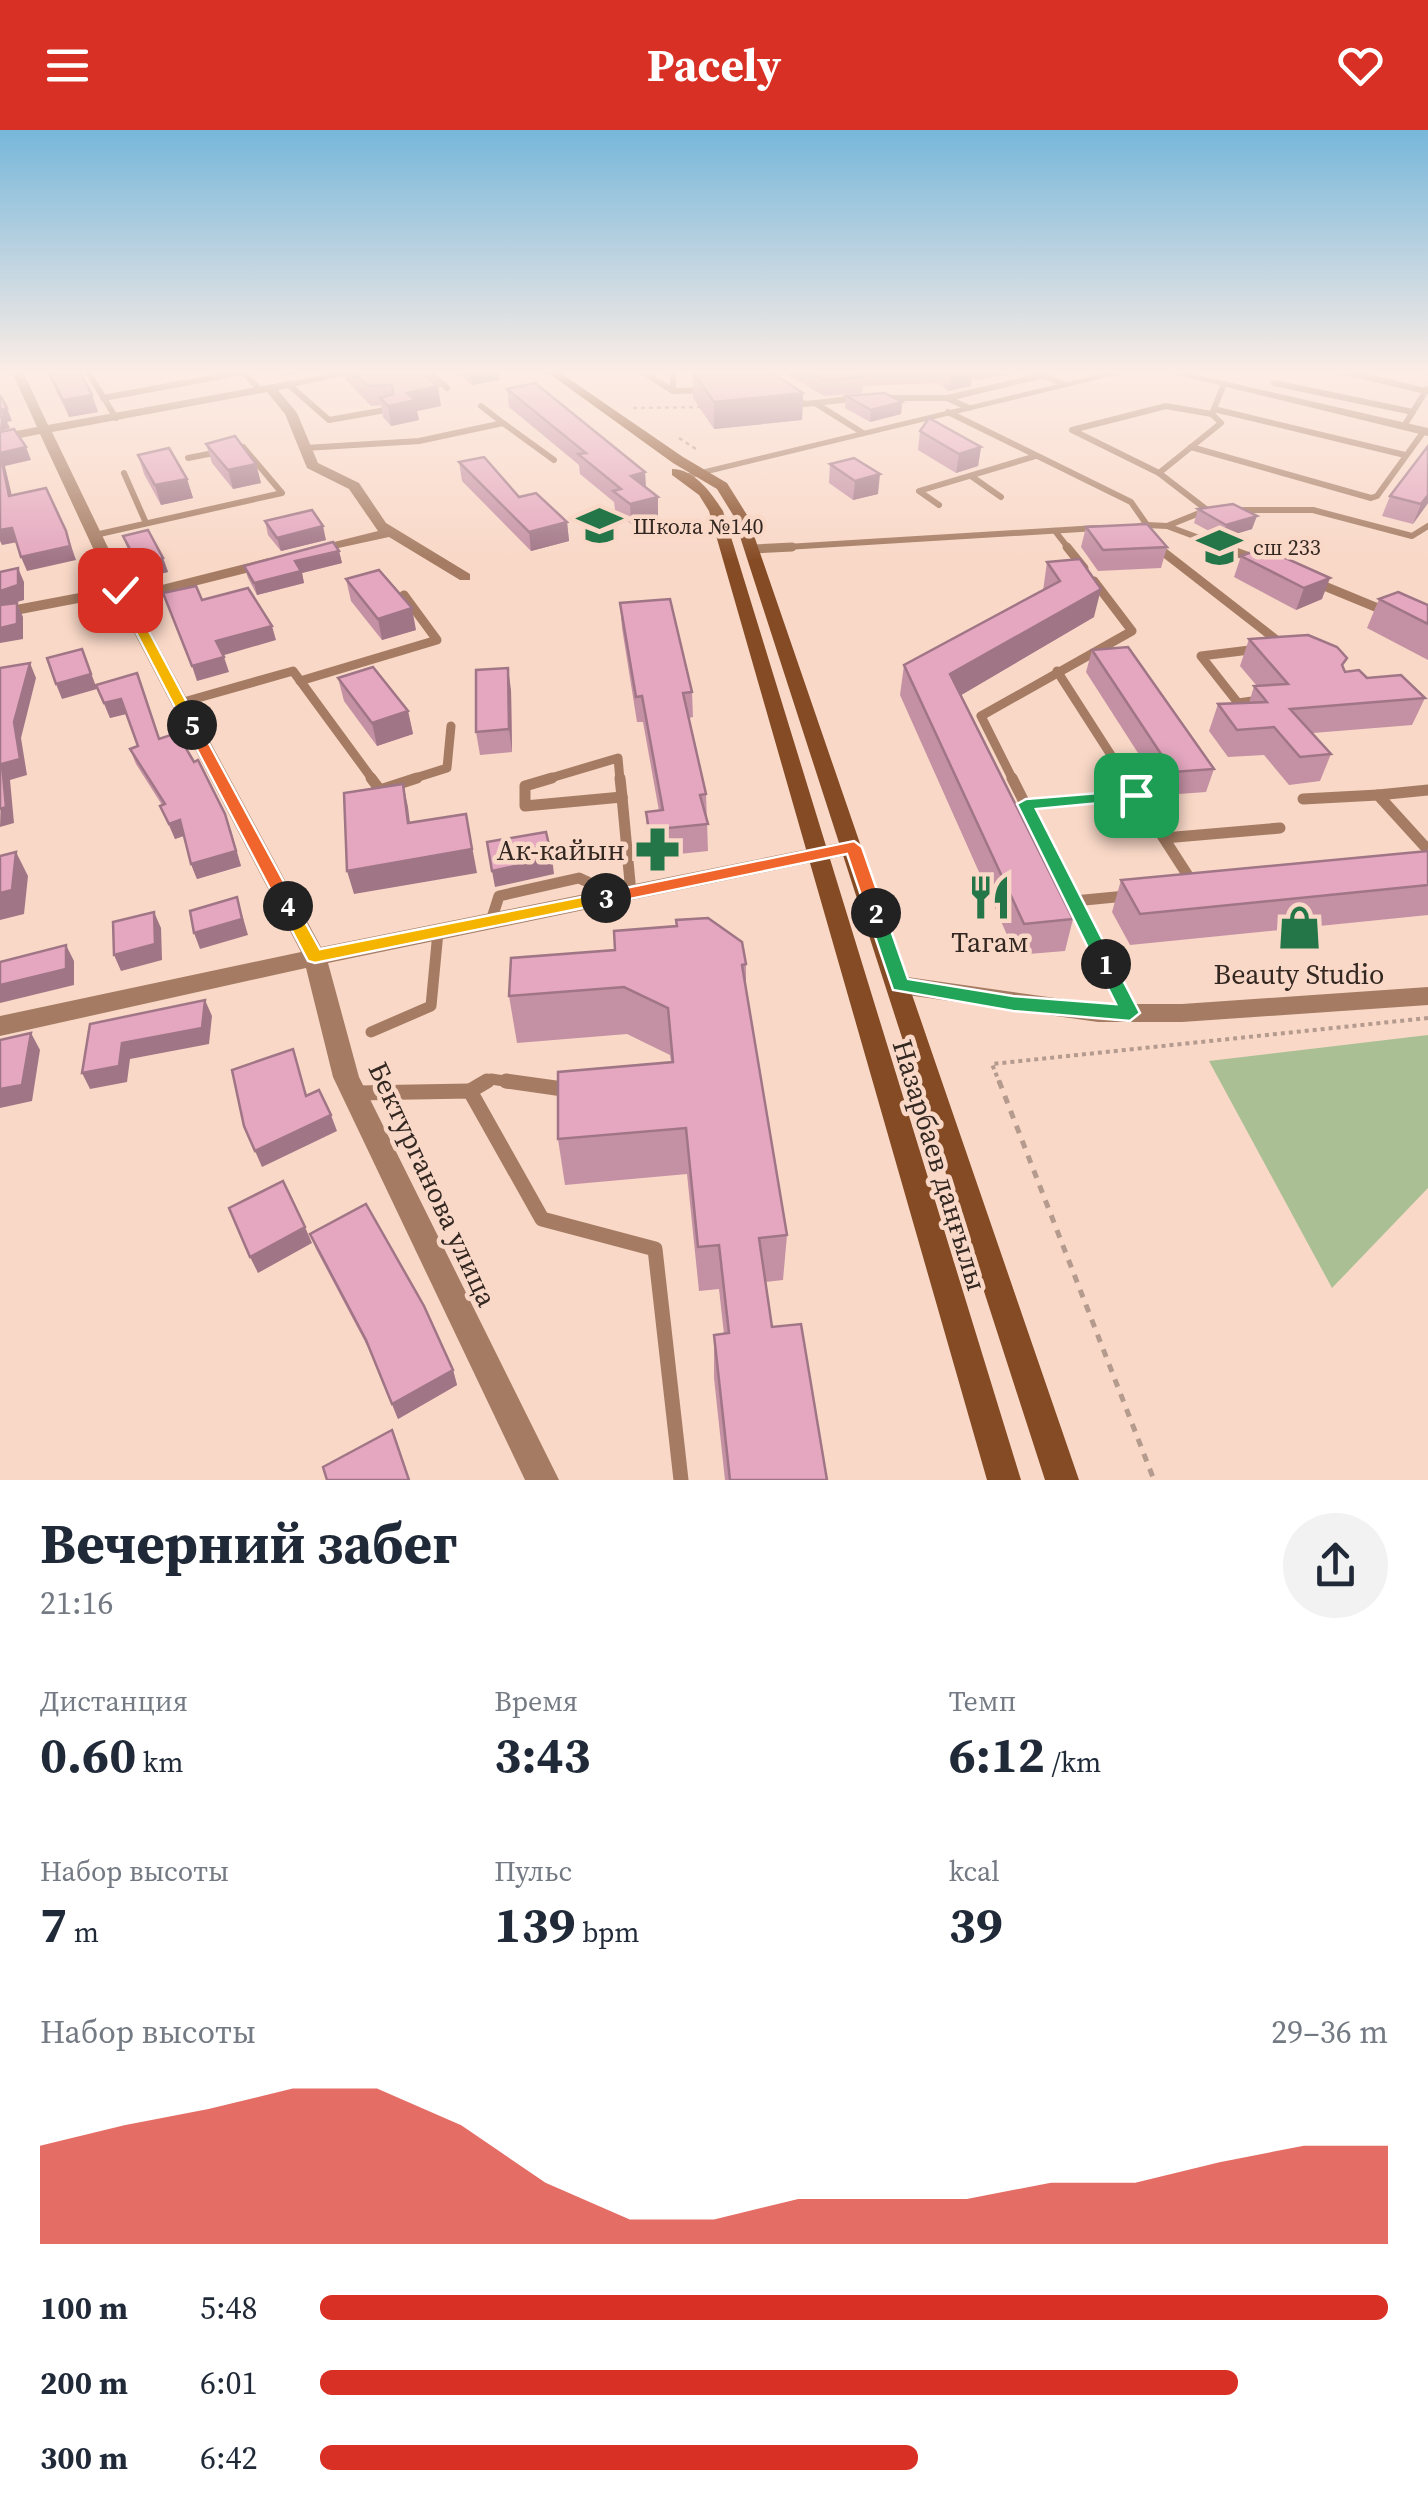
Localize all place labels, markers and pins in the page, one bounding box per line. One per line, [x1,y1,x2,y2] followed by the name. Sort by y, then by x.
[576,502,624,550] school or university icon: Школа №140
[633,511,764,541] place label: Школа №140
[1196,523,1244,571] school or university icon: сш 233
[1253,532,1321,562] place label: сш 233
[78,548,163,633] pin
[167,700,217,750] pin: 5
[1094,753,1179,838] pin
[634,826,682,874] pharmacy icon: Ак-кайын
[497,831,625,869] place label: Ак-кайын
[581,873,631,923] pin: 3
[966,873,1014,921] restaurant icon: Тагам
[263,881,313,931] pin: 4
[851,888,901,938] pin: 2
[1275,904,1323,952] shop icon: Beauty Studio
[951,923,1029,961] place label: Тагам
[1081,939,1131,989] pin: 1
[1214,955,1384,993] place label: Beauty Studio

